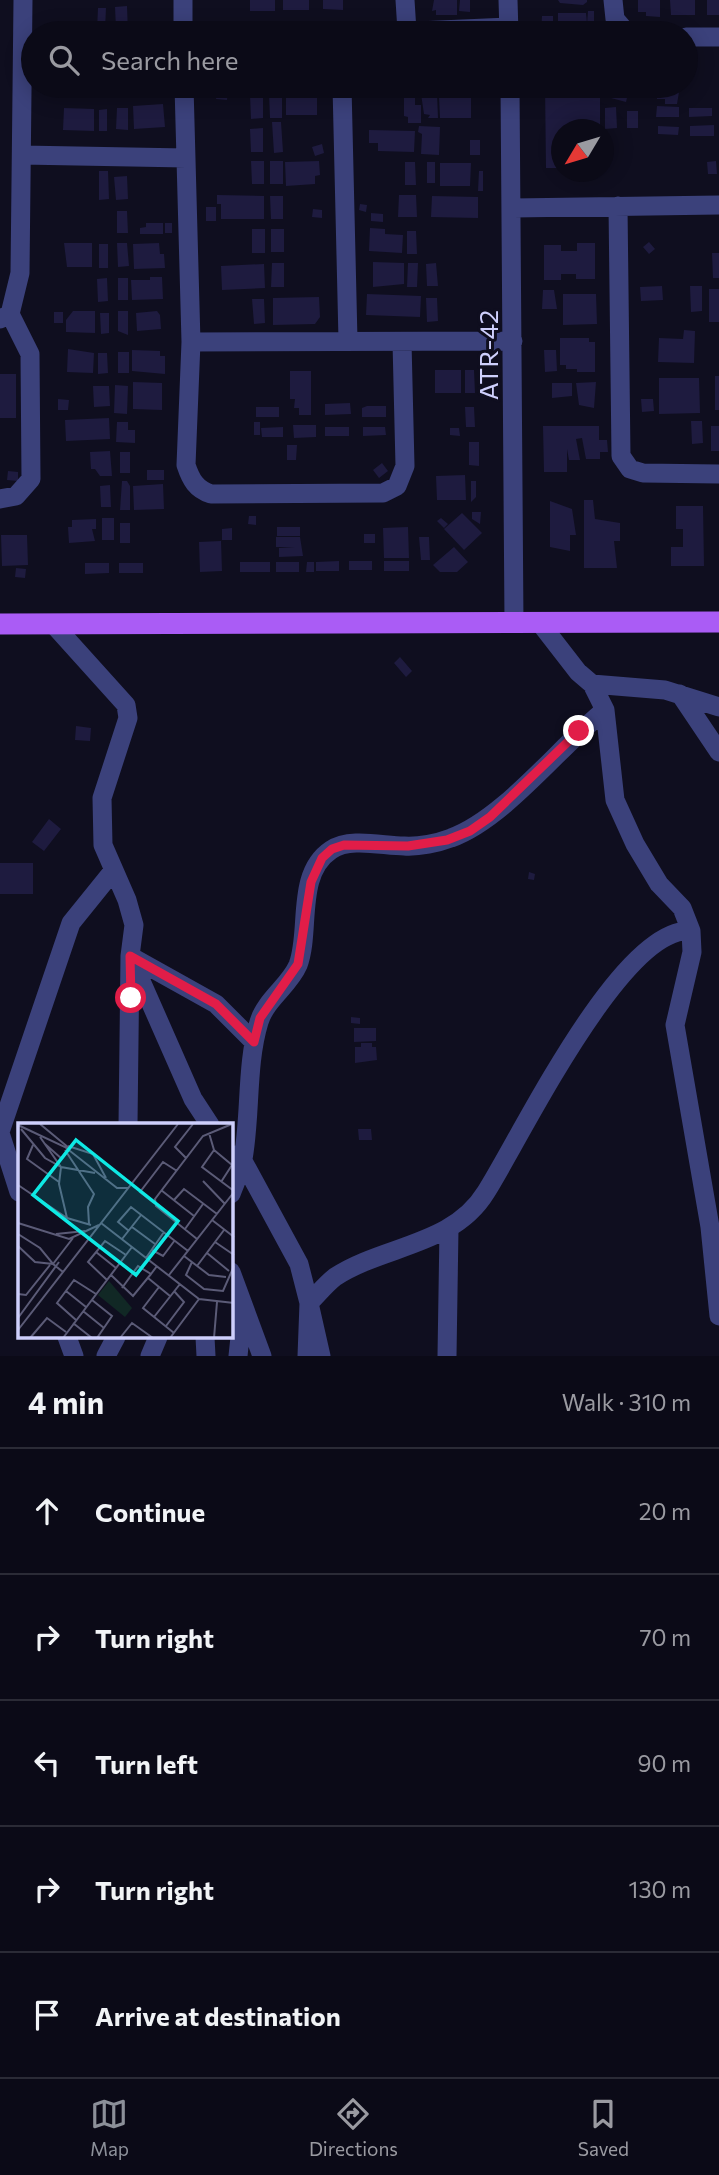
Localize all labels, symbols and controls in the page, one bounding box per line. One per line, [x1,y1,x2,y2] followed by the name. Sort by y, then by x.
[21,21,698,98] search box
[45,41,83,79] icon: search
[101,44,239,75] text: Search here
[551,119,614,182] north arrow
[472,310,503,400] street label: ATR-42
[563,715,594,746] route end
[115,982,146,1013] route start
[18,1123,233,1338] inset map
[28,1383,104,1420] text: 4 min
[562,1388,691,1416] text: Walk · 310 m
[28,1492,66,1530] icon: ahead
[95,1496,205,1527] text: Continue
[639,1497,691,1525] text: 20 m
[28,1618,66,1656] icon: right
[95,1622,214,1653] text: Turn right
[639,1623,691,1651] text: 70 m
[28,1744,66,1782] icon: left
[95,1748,198,1779] text: Turn left
[638,1749,691,1777] text: 90 m
[28,1870,66,1908] icon: right
[95,1874,214,1905] text: Turn right
[629,1875,691,1903] text: 130 m
[28,1996,66,2034] icon: arrive
[95,2000,341,2031] text: Arrive at destination
[90,2095,129,2160] tab: Map
[309,2095,398,2160] tab: Directions
[578,2095,629,2160] tab: Saved

